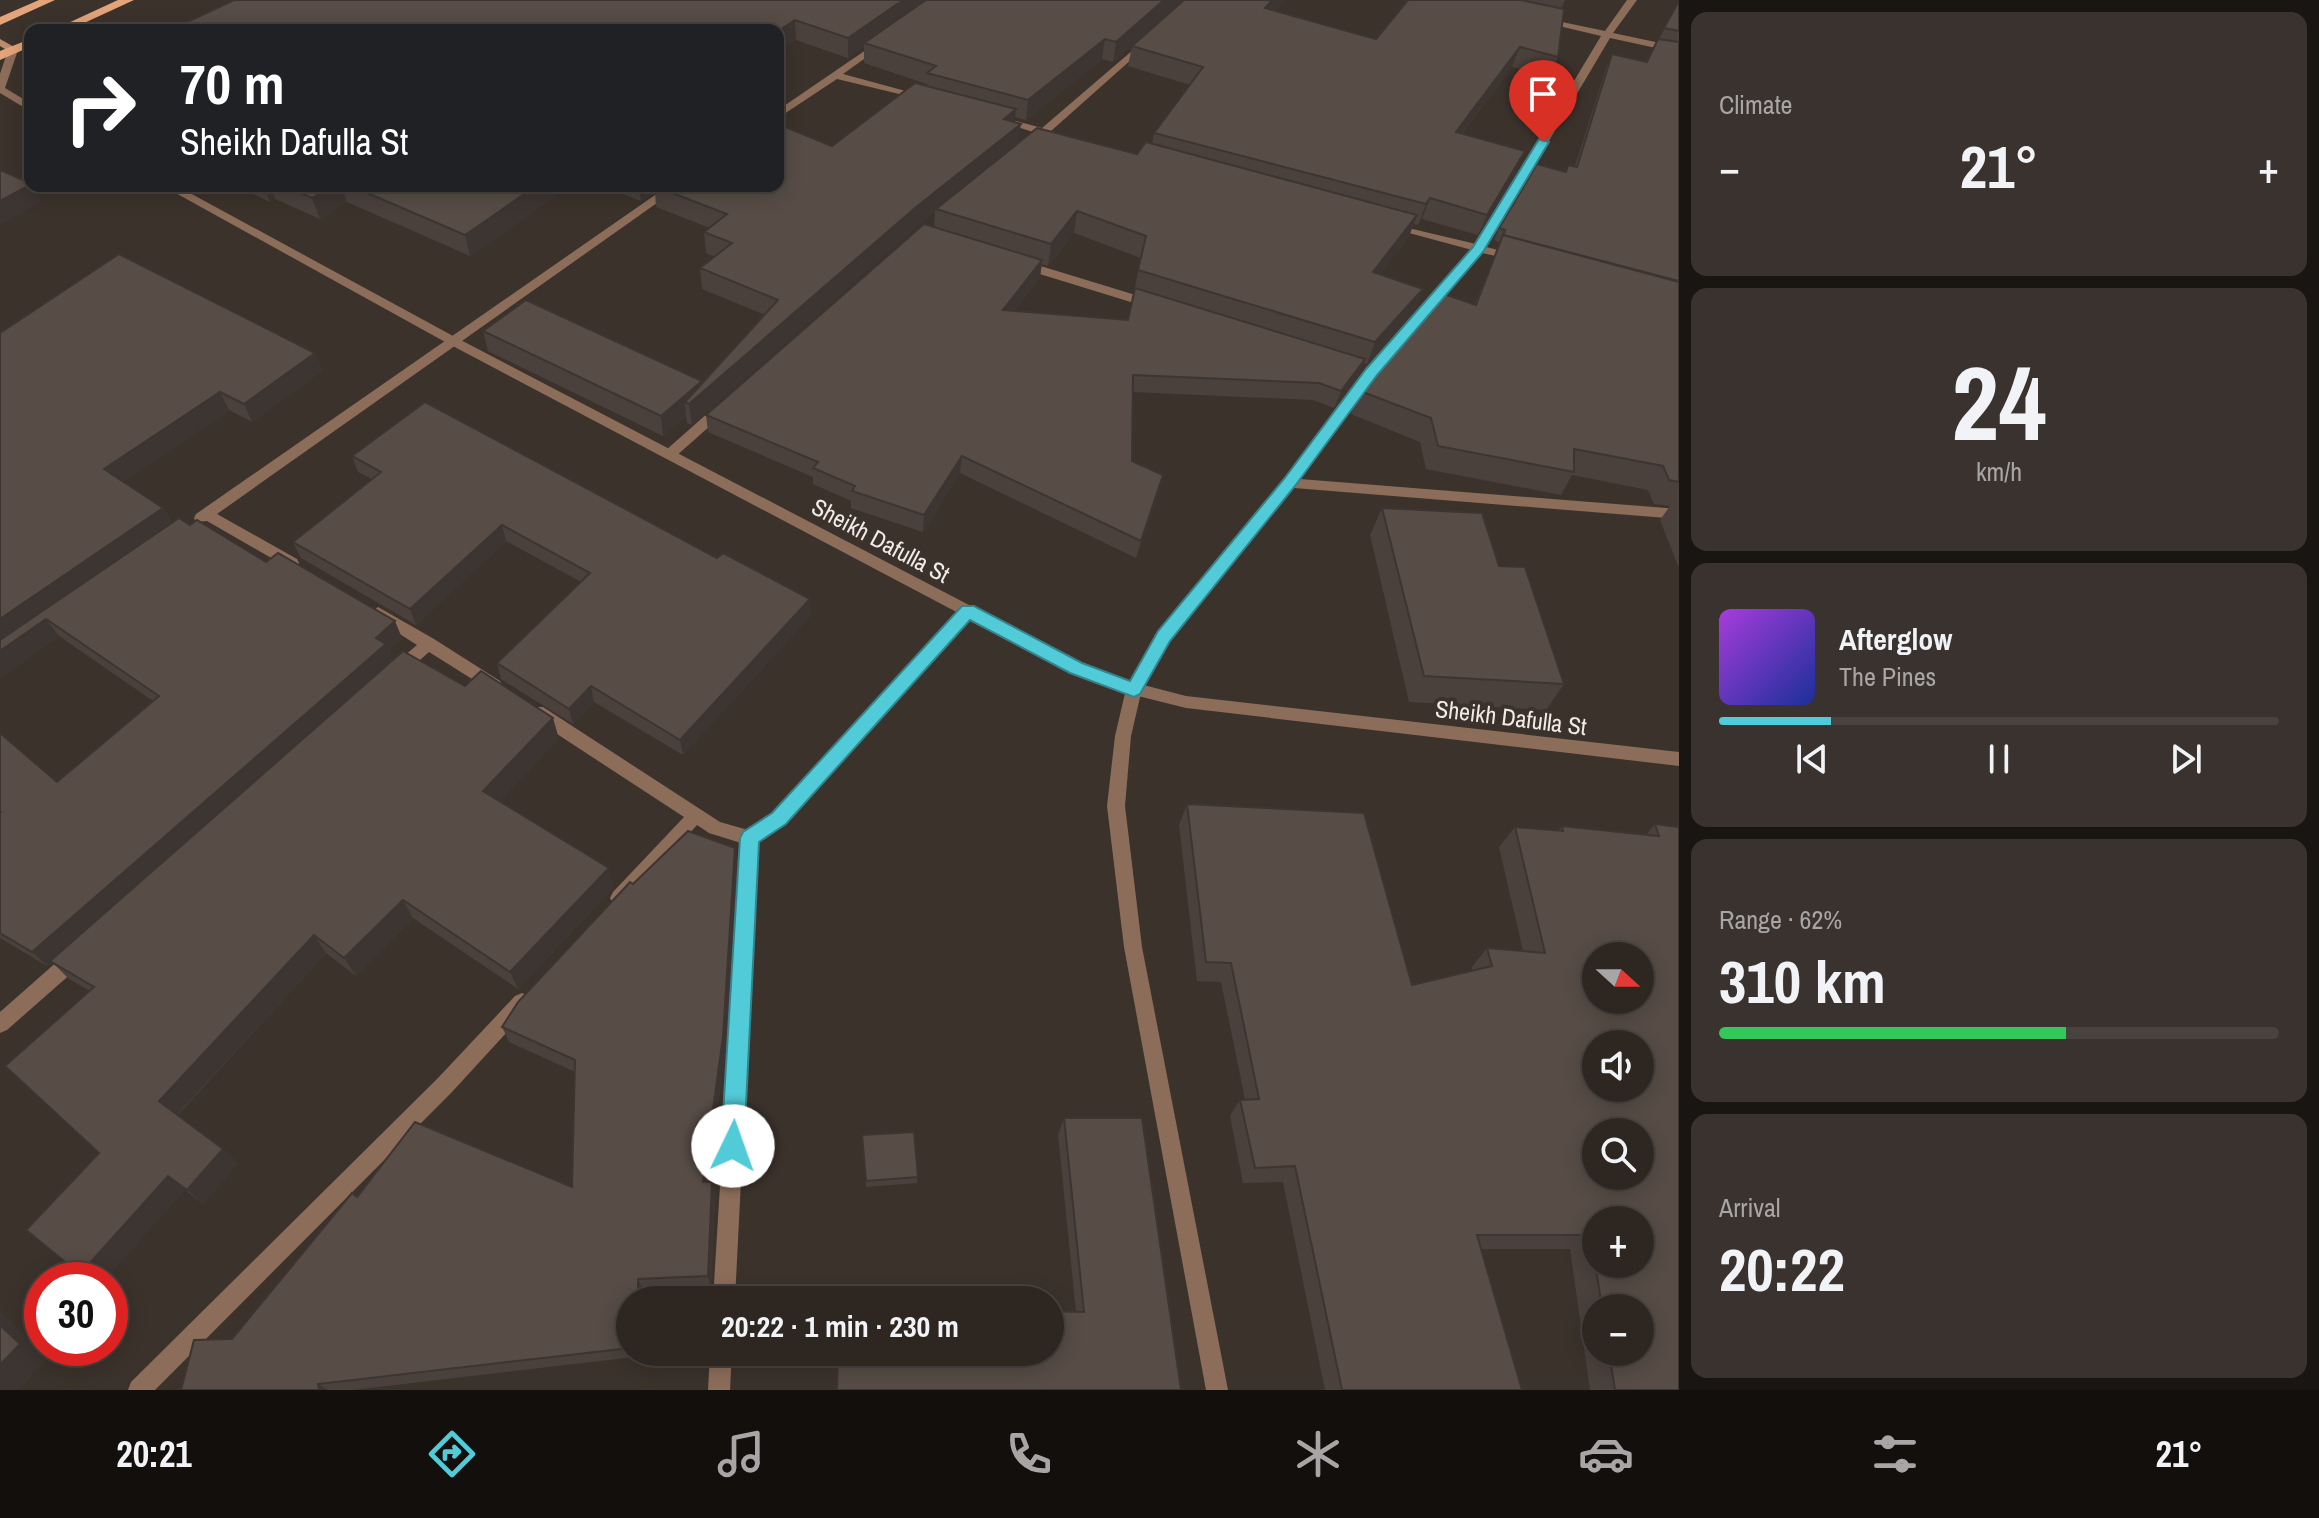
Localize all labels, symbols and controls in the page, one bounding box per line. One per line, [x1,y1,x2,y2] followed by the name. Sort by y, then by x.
[180,46,285,121] text: 70 m
[48,56,152,160] icon: right
[1509,60,1577,142] pin
[1521,72,1565,116] icon: arrive
[1719,87,1792,122] text: Climate
[180,118,408,166] text: Sheikh Dafulla St
[1960,126,2038,207] text: 21°
[1719,137,1740,197] text: −
[2258,137,2279,197] text: +
[1952,332,2046,472] text: 24
[1976,454,2022,489] text: km/h
[806,490,956,590] street label: Sheikh Dafulla St
[1839,619,1952,659] text: Afterglow
[1839,659,1936,694] text: The Pines
[1434,692,1589,742] street label: Sheikh Dafulla St
[1790,737,1834,781] icon: previous
[1977,737,2021,781] icon: pause
[2164,737,2208,781] icon: next
[1719,902,1842,937] text: Range · 62%
[1719,941,1886,1022] text: 310 km
[1582,942,1654,1014] north arrow
[1582,942,1654,1366] map controls
[1582,1030,1654,1102] button: sound
[691,1104,775,1188] position arrow
[1582,1118,1654,1190] button: search
[1719,1190,1781,1225] text: Arrival
[1582,1206,1654,1278] button: +
[1719,1229,1845,1310] text: 20:22
[24,1262,128,1366] speed limit sign: 30
[1582,1294,1654,1366] button: −
[721,1306,959,1346] text: 20:22 · 1 min · 230 m
[424,1426,480,1482] icon: directions
[713,1426,769,1482] icon: music
[1001,1426,1057,1482] icon: phone
[1290,1426,1346,1482] icon: climate
[1578,1426,1634,1482] icon: car
[1867,1426,1923,1482] icon: filters
[116,1430,192,1478] text: 20:21
[2155,1430,2203,1478] text: 21°

